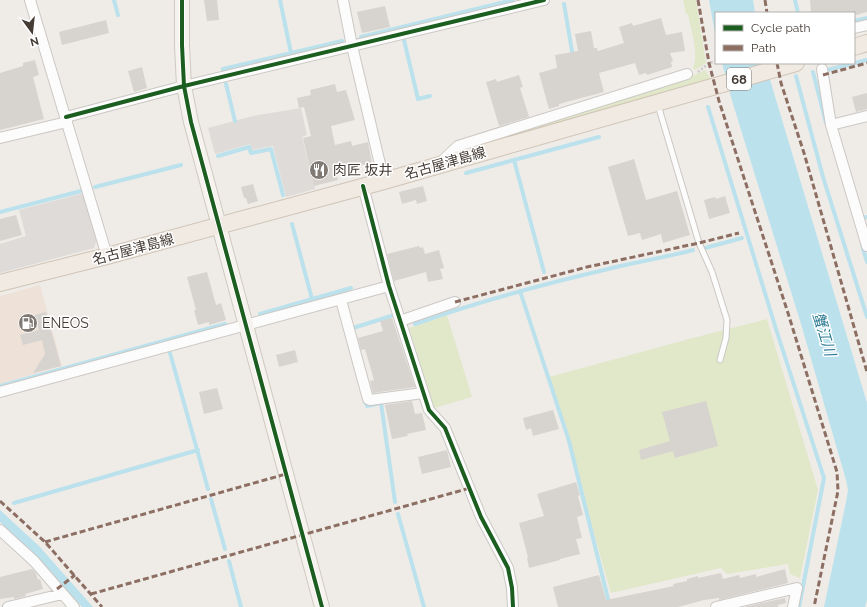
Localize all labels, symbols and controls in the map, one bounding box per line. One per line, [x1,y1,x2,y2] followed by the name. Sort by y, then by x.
[12,12,52,52] north arrow
[715,12,855,64] legend
[751,21,810,35] text: Cycle path
[29,34,40,49] text: N
[751,41,776,55] text: Path
[727,68,751,90] road number: 68
[402,144,488,182] street label: 名古屋津島線
[308,159,330,181] restaurant icon: 肉匠 坂井
[333,162,393,178] place label: 肉匠 坂井
[90,230,176,268] street label: 名古屋津島線
[809,310,840,360] water label: 蟹江川
[17,312,39,334] fuel station icon: ENEOS
[42,315,89,331] place label: ENEOS

